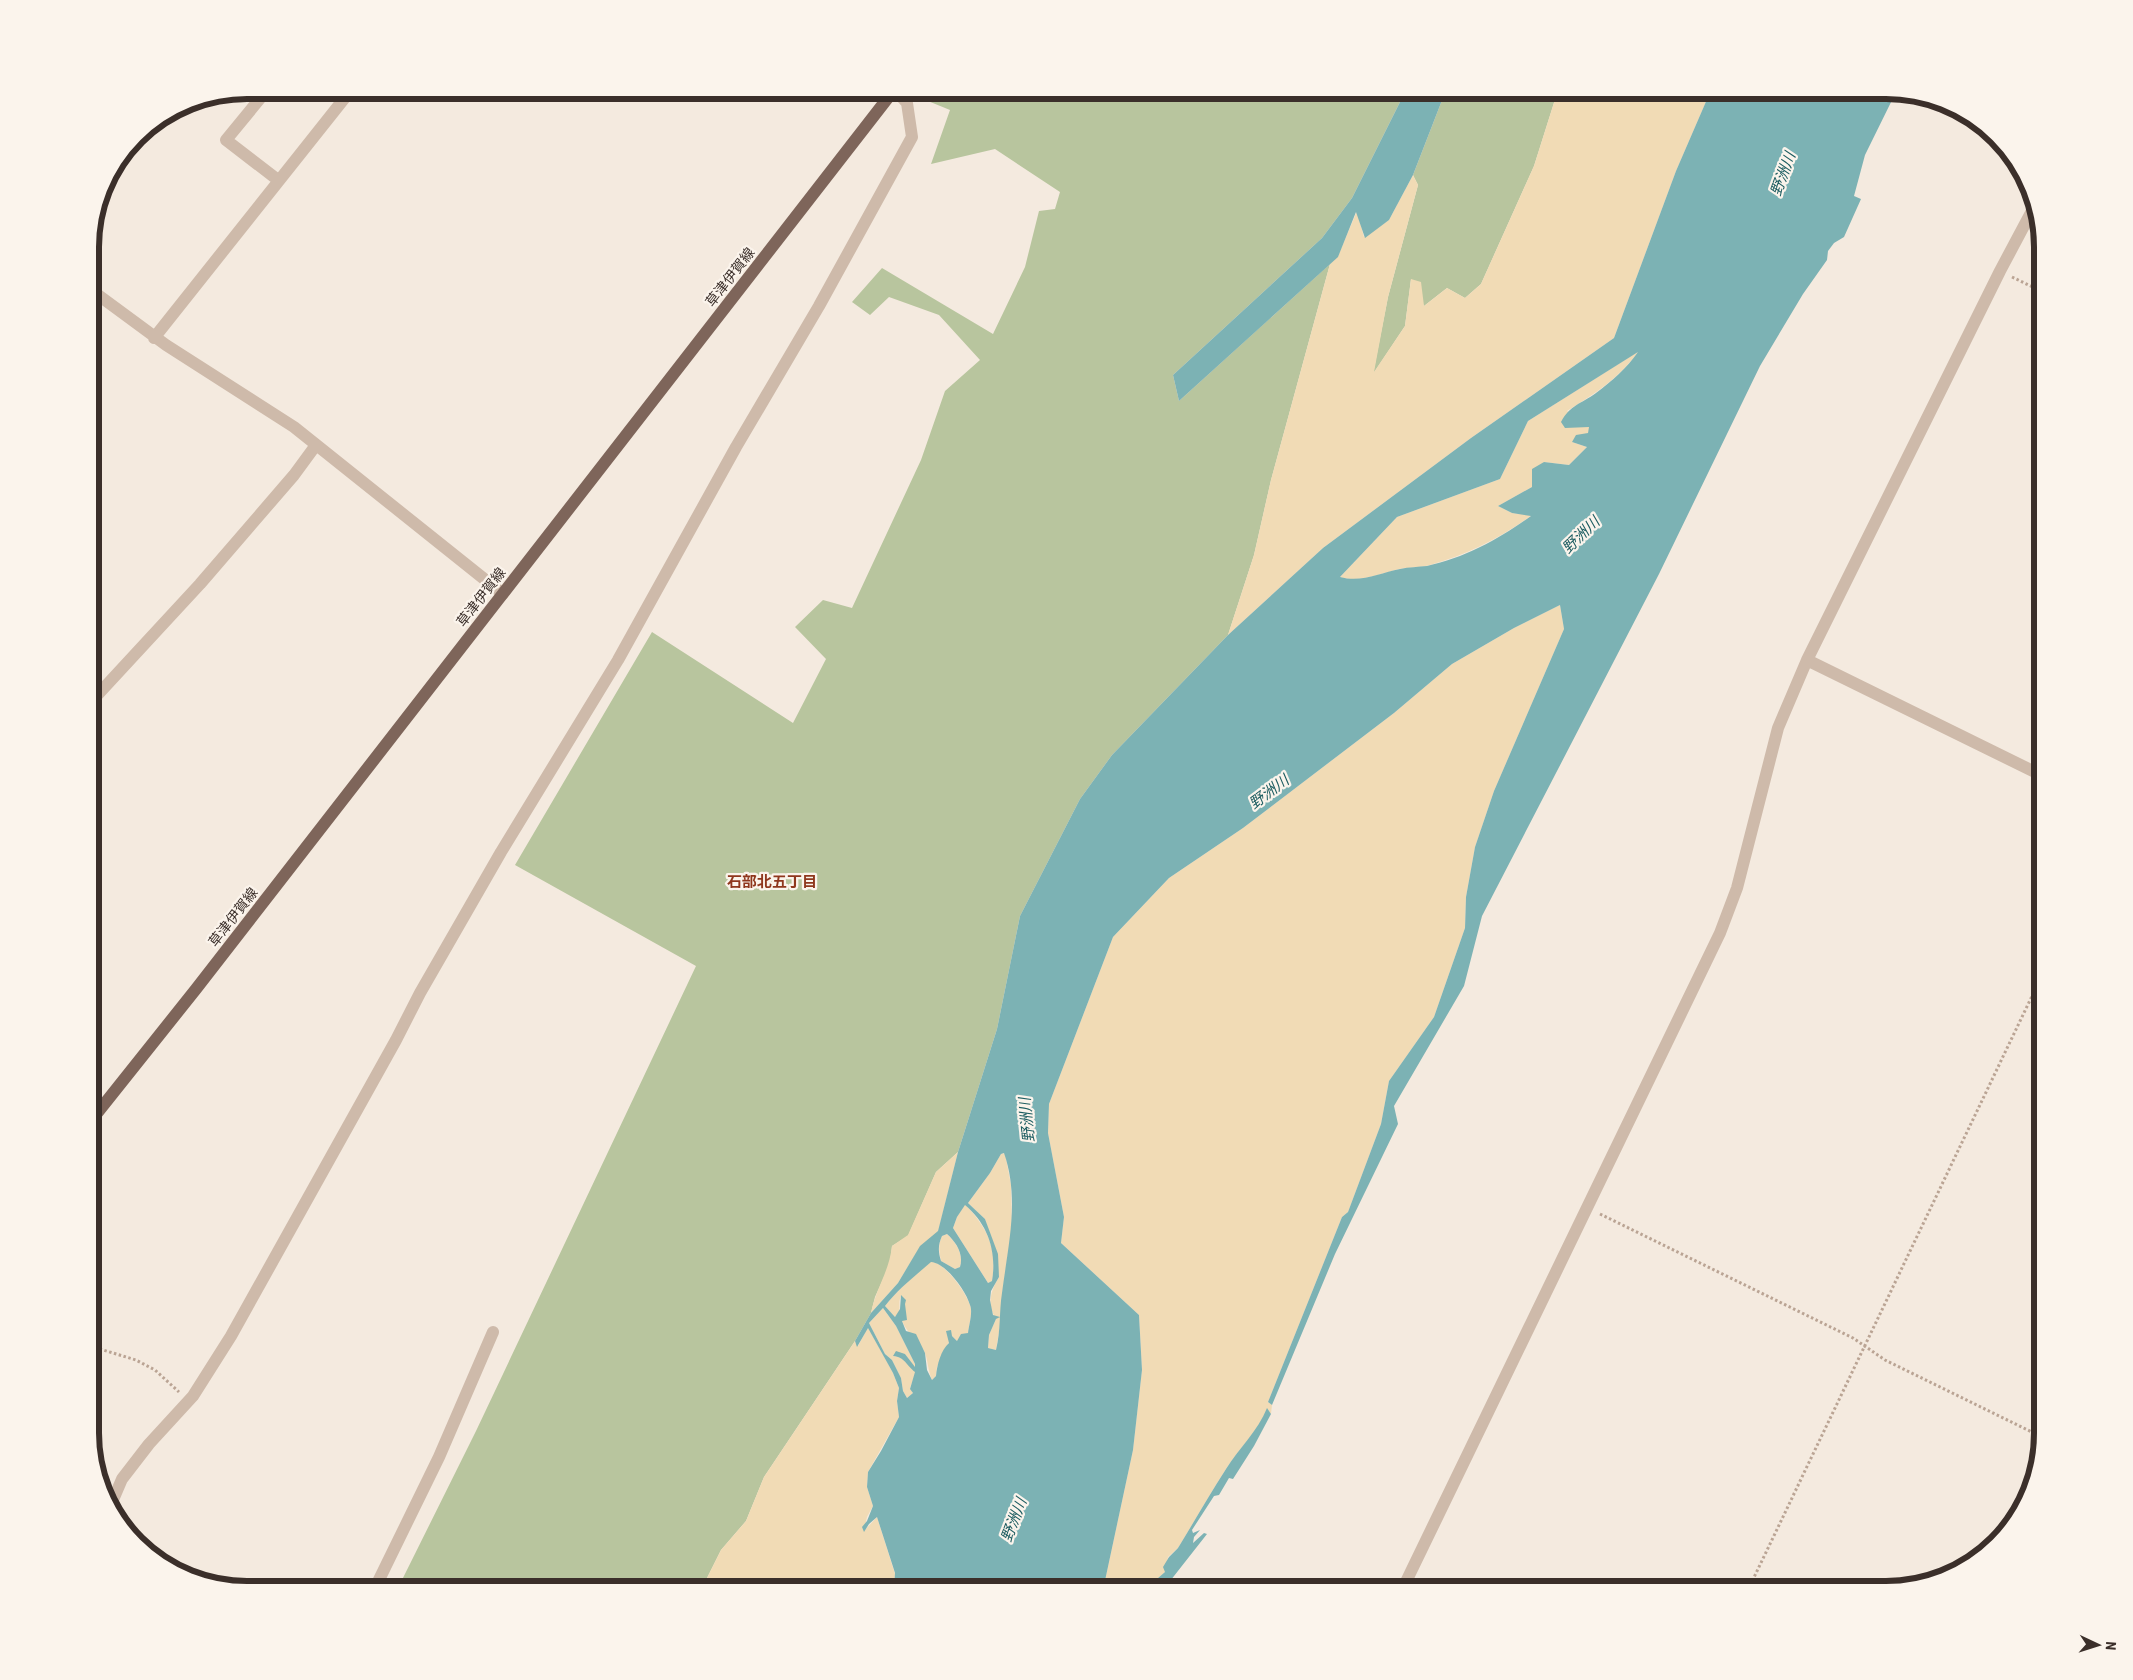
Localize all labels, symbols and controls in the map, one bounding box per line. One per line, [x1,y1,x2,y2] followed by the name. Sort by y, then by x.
[1767,148,1800,198] water label: 野洲川
[702,244,758,310] street label: 草津伊賀線
[1559,512,1605,557] water label: 野洲川
[453,564,509,630] street label: 草津伊賀線
[1246,770,1294,813] water label: 野洲川
[727,873,817,891] district label: 石部北五丁目
[205,884,261,950] street label: 草津伊賀線
[1015,1095,1038,1143] water label: 野洲川
[998,1494,1031,1544] water label: 野洲川
[2073,1620,2123,1670] north arrow
[2103,1641,2119,1651] text: N

